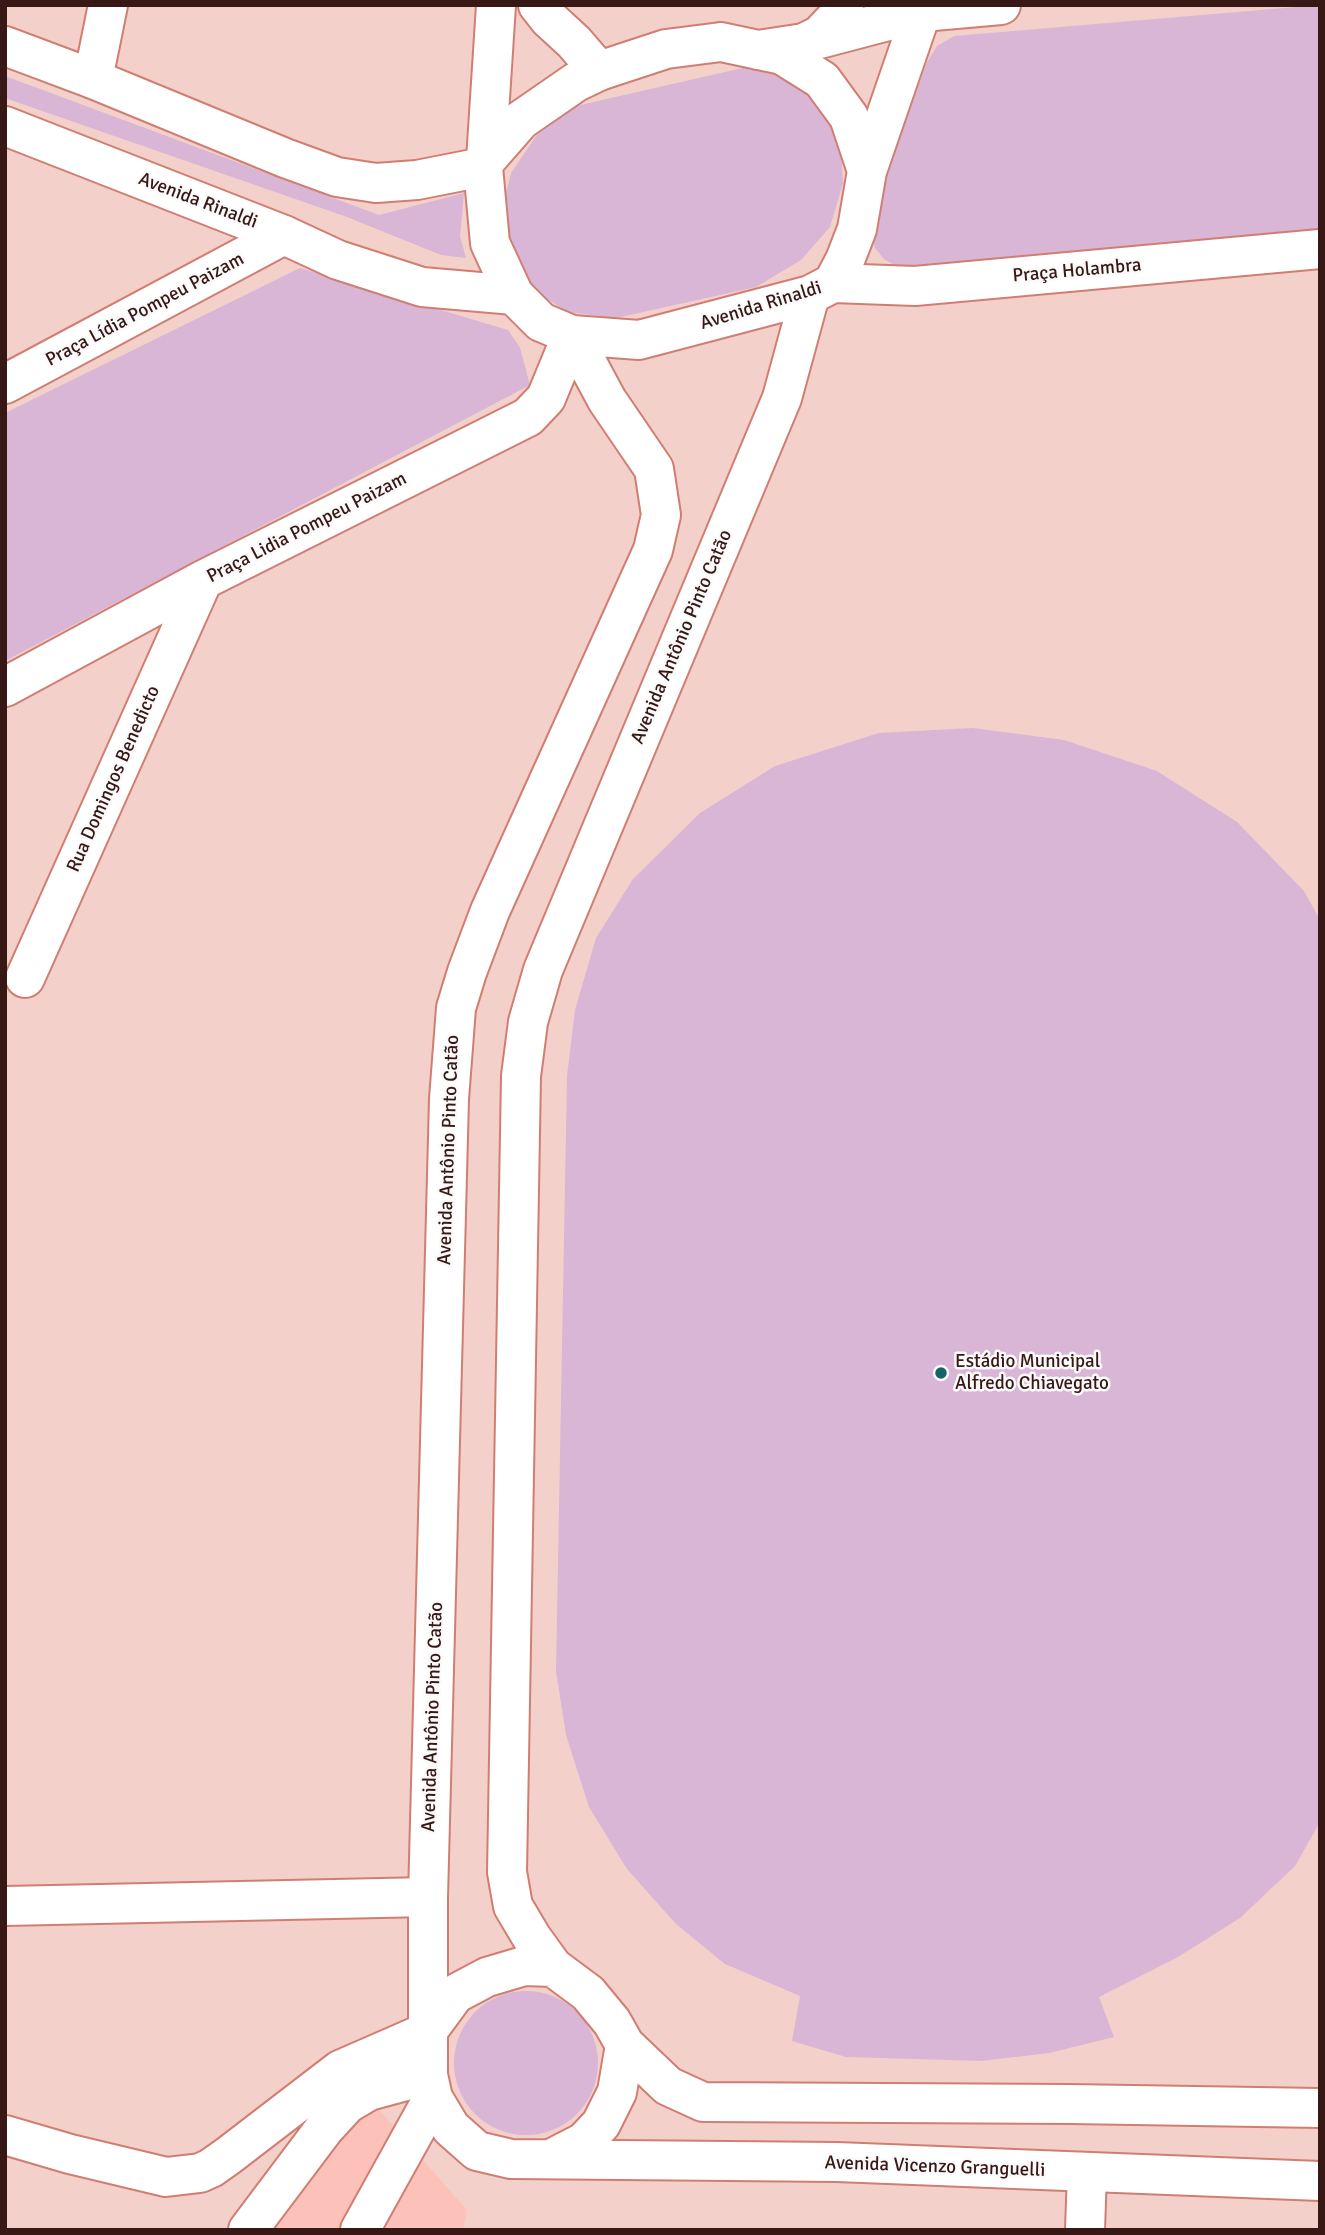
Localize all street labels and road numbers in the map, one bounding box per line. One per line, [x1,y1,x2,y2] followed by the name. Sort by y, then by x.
[135,168,261,234] street label: Avenida Rinaldi
[42,248,248,372] street label: Praça Lídia Pompeu Paizam
[1012,254,1142,288] street label: Praça Holambra
[698,277,824,335] street label: Avenida Rinaldi
[203,468,411,588] street label: Praça Lidia Pompeu Paizam
[627,527,737,747] street label: Avenida Antônio Pinto Catão
[63,682,165,876] street label: Rua Domingos Benedicto
[434,1035,464,1265] street label: Avenida Antônio Pinto Catão
[418,1602,448,1832] street label: Avenida Antônio Pinto Catão
[824,2152,1046,2182] street label: Avenida Vicenzo Granguelli

